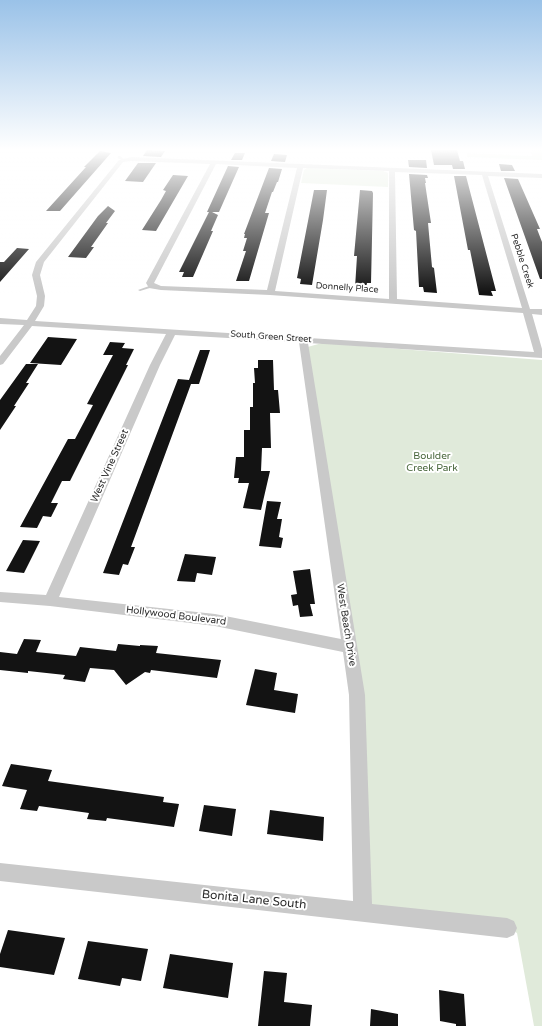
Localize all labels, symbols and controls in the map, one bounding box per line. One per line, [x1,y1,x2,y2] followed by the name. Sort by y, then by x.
[508,232,536,290] street label: Pebble Creek
[315,280,379,296] street label: Donnelly Place
[230,329,312,345] street label: South Green Street
[89,428,131,504] street label: West Vine Street
[406,450,458,474] park label: Boulder Creek Park
[334,583,358,667] street label: West Beach Drive
[125,604,227,628] street label: Hollywood Boulevard
[201,887,307,913] street label: Bonita Lane South

